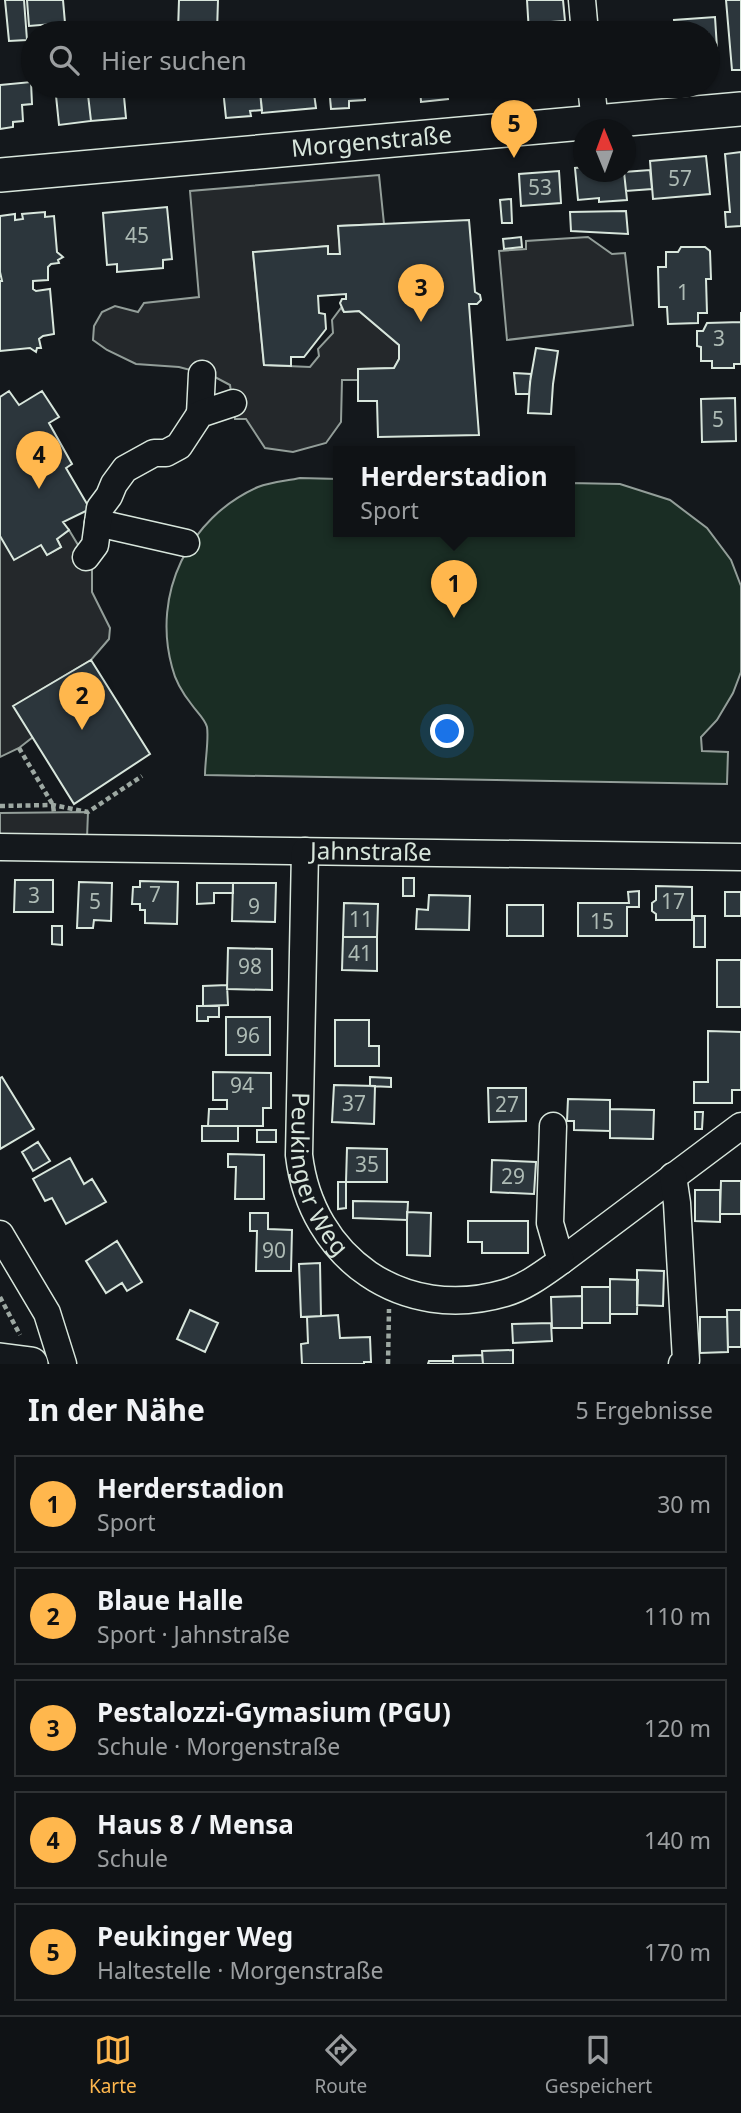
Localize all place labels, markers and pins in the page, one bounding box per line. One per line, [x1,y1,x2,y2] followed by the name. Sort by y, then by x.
[491,100,537,158] pin: 5
[398,264,444,322] pin: 3
[16,431,62,489] pin: 4
[431,560,477,618] pin: 1
[59,672,105,730] pin: 2

